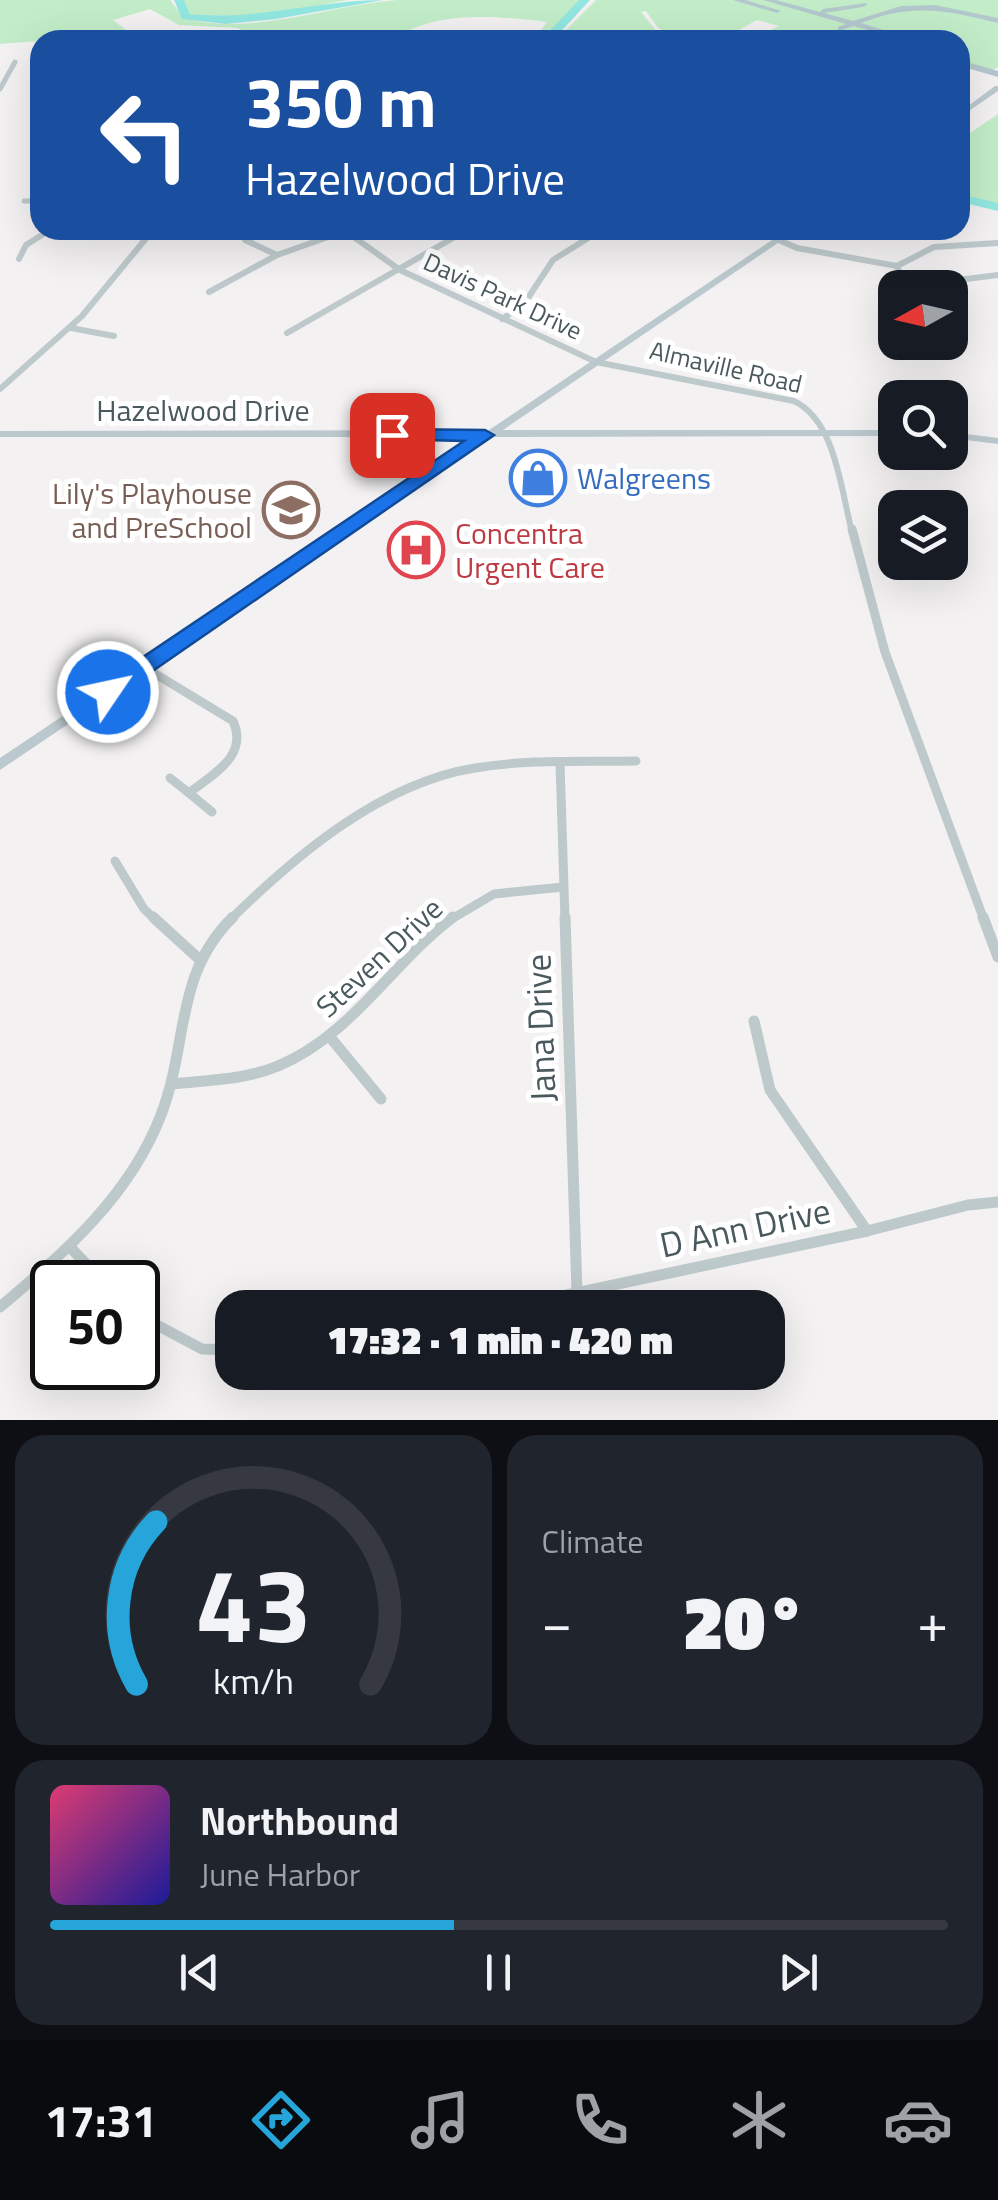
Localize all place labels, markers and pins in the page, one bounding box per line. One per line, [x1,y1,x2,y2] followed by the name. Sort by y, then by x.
[350,393,435,478] pin
[508,448,568,508] shop icon: Walgreens
[577,455,711,501] place label: Walgreens
[52,470,252,550] place label: Lily's Playhouse and PreSchool
[261,480,321,540] school or university icon: Lily's Playhouse and PreSchool
[455,510,605,590] place label: Concentra Urgent Care
[386,520,446,580] hospital icon: Concentra Urgent Care

